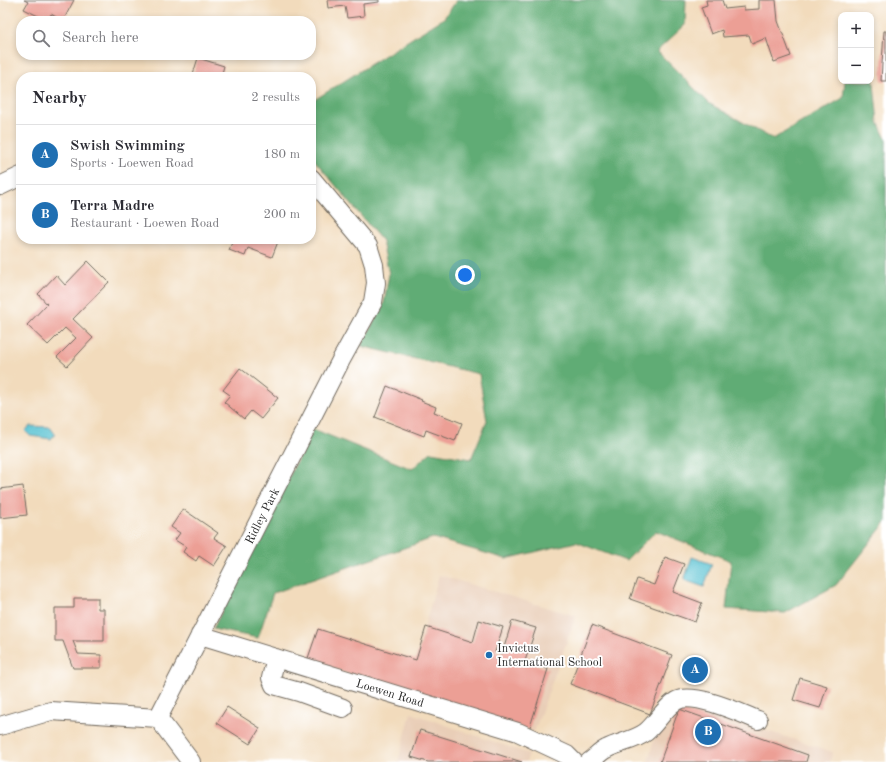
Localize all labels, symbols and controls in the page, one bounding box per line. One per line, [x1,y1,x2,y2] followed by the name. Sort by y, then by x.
[838,12,874,84] map controls
[838,12,874,48] button: +
[16,16,316,60] search box
[30,27,52,49] icon: search
[62,31,139,46] text: Search here
[838,48,874,84] button: −
[32,90,87,107] text: Nearby
[251,91,300,104] text: 2 results
[70,139,185,154] text: Swish Swimming
[40,148,50,161] text: A
[263,148,300,161] text: 180 m
[70,157,194,170] text: Sports · Loewen Road
[70,199,154,214] text: Terra Madre
[40,208,50,221] text: B
[263,208,300,221] text: 200 m
[70,217,219,230] text: Restaurant · Loewen Road
[455,265,475,285] your location
[244,486,282,546] street label: Ridley Park
[497,643,602,669] place label: Invictus International School
[484,650,494,660] marker: Invictus International School
[682,655,708,685] pin: A
[354,678,425,710] street label: Loewen Road
[695,717,721,747] pin: B

